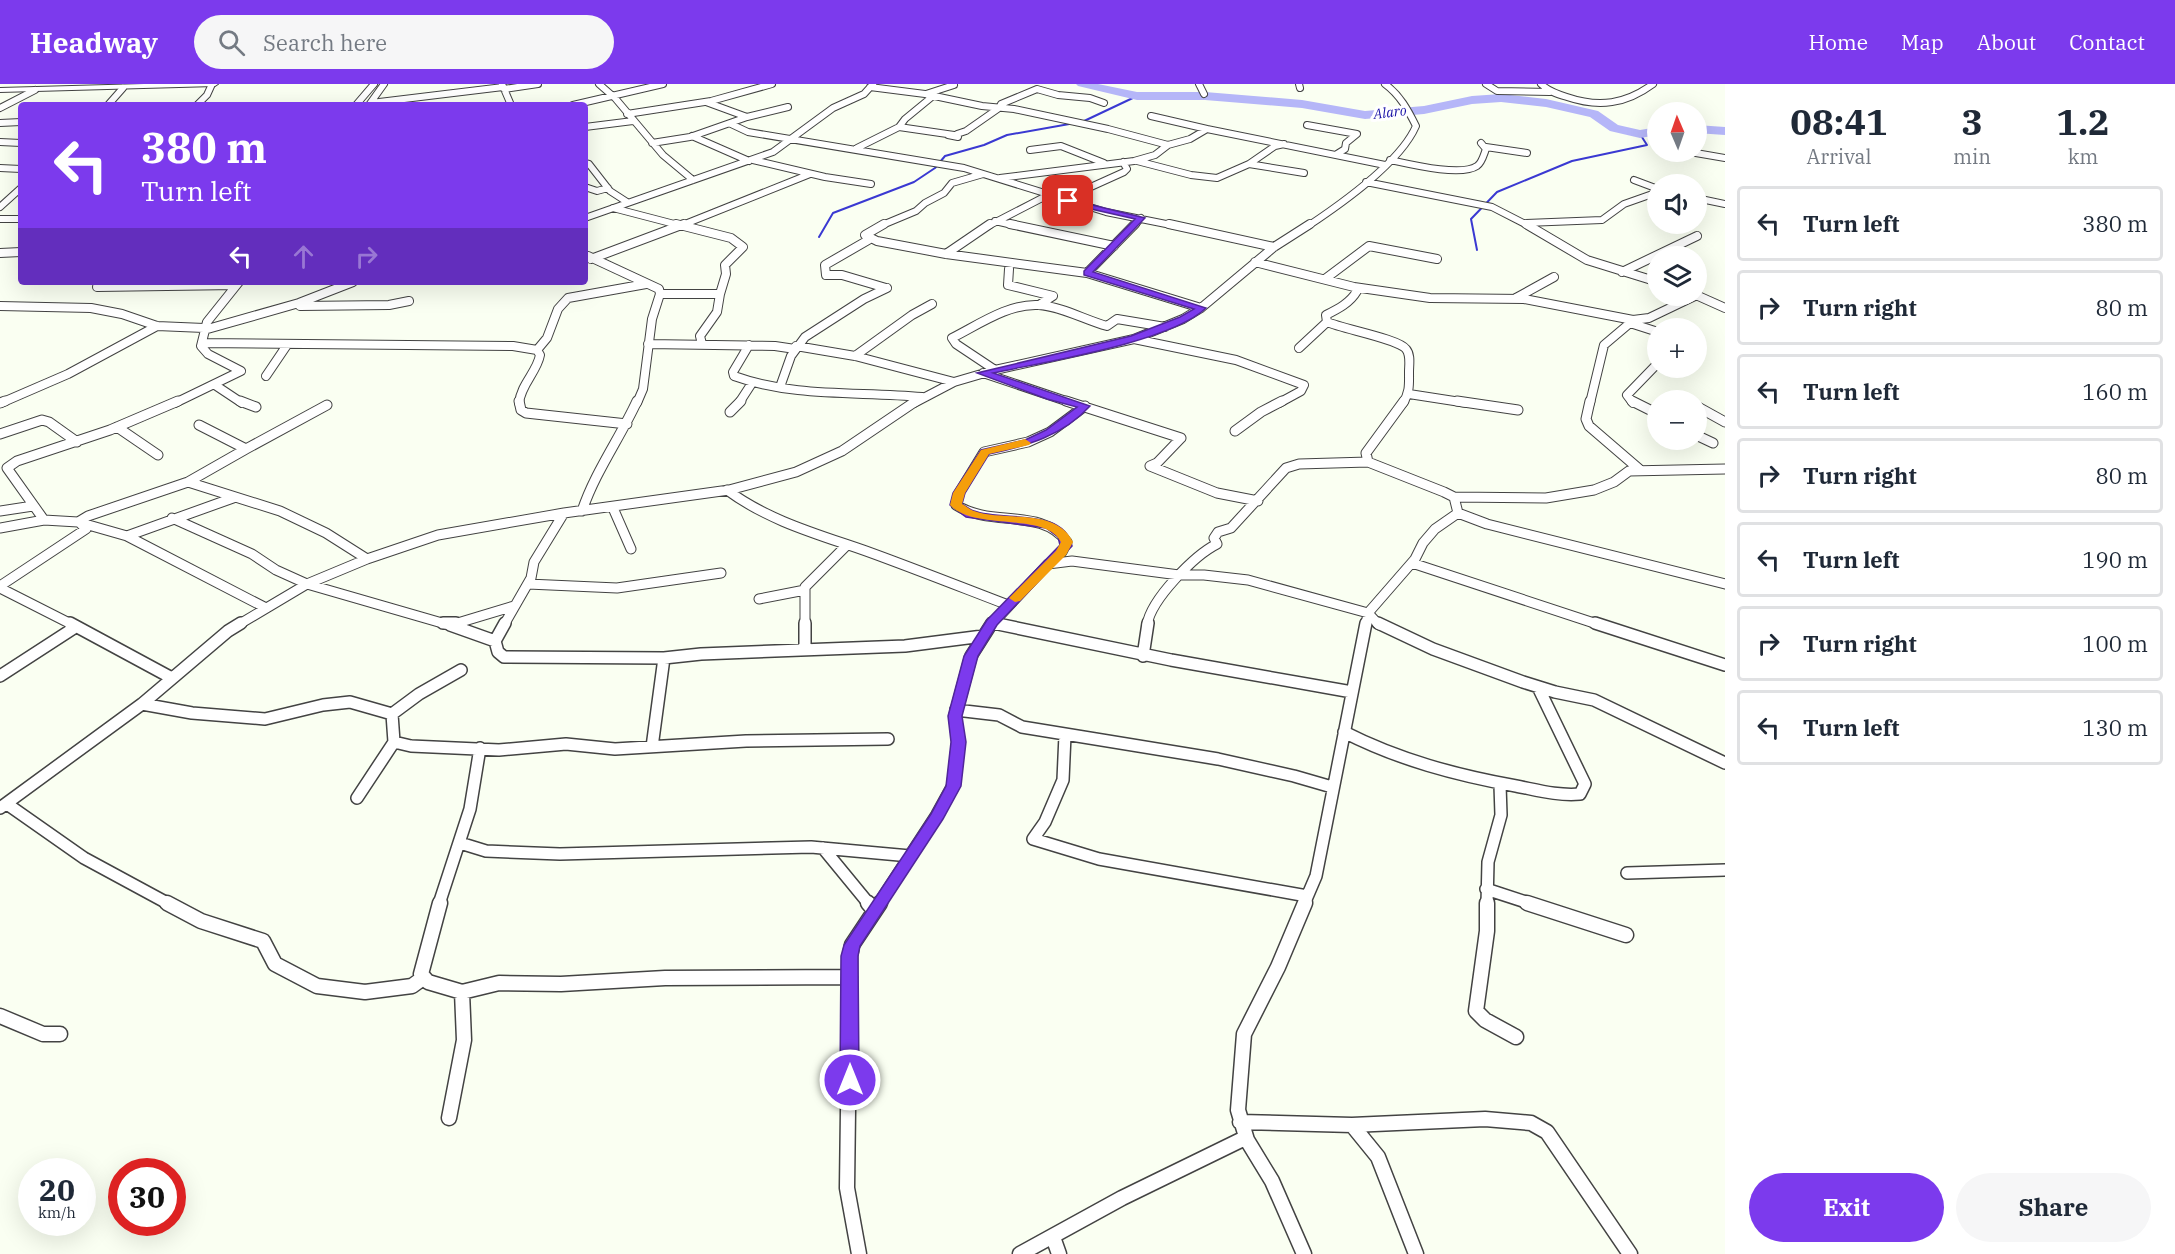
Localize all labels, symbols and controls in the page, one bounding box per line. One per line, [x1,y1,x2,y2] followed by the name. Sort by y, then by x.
[194,15,614,69] search box
[30,24,158,61] text: Headway
[215,26,248,59] icon: search
[263,28,387,57] text: Search here
[1808,28,1868,56] text: Home
[1901,28,1944,56] text: Map
[1977,28,2036,56] text: About
[2069,28,2145,56] text: Contact
[1790,98,1888,145] text: 08:41
[1961,98,1983,145] text: 3
[2056,98,2110,145] text: 1.2
[1371,101,1408,123] water label: Alaro
[1647,102,1707,162] north arrow
[1647,102,1707,450] map controls
[141,120,267,175] text: 380 m
[42,126,120,204] icon: left
[1806,143,1872,170] text: Arrival
[1953,143,1991,170] text: min
[2068,143,2098,170] text: km
[141,173,252,208] text: Turn left
[1647,174,1707,234] button: sound
[1042,175,1093,226] pin
[1051,184,1084,217] icon: arrive
[1752,207,1785,240] icon: left
[1803,209,1899,238] text: Turn left
[2082,209,2148,238] text: 380 m
[224,240,257,273] icon: left
[287,240,320,273] icon: ahead
[350,240,383,273] icon: right
[1647,246,1707,306] button: layers
[1752,291,1785,324] icon: right
[1803,293,1917,322] text: Turn right
[2096,293,2148,322] text: 80 m
[1647,318,1707,378] button: +
[1752,375,1785,408] icon: left
[1803,377,1899,406] text: Turn left
[2082,377,2148,406] text: 160 m
[1647,390,1707,450] button: −
[1752,459,1785,492] icon: right
[1803,461,1917,490] text: Turn right
[2096,461,2148,490] text: 80 m
[1752,543,1785,576] icon: left
[1803,545,1899,574] text: Turn left
[2082,545,2148,574] text: 190 m
[1752,627,1785,660] icon: right
[1803,629,1917,658] text: Turn right
[2082,629,2148,658] text: 100 m
[1752,711,1785,744] icon: left
[1803,713,1899,742] text: Turn left
[2082,713,2148,742] text: 130 m
[818,1048,882,1112] position arrow
[108,1158,186,1236] speed limit sign: 30
[39,1170,75,1209] text: 20
[1749,1173,1944,1242] button: Exit
[1956,1173,2151,1242] button: Share
[38,1203,76,1222] text: km/h

